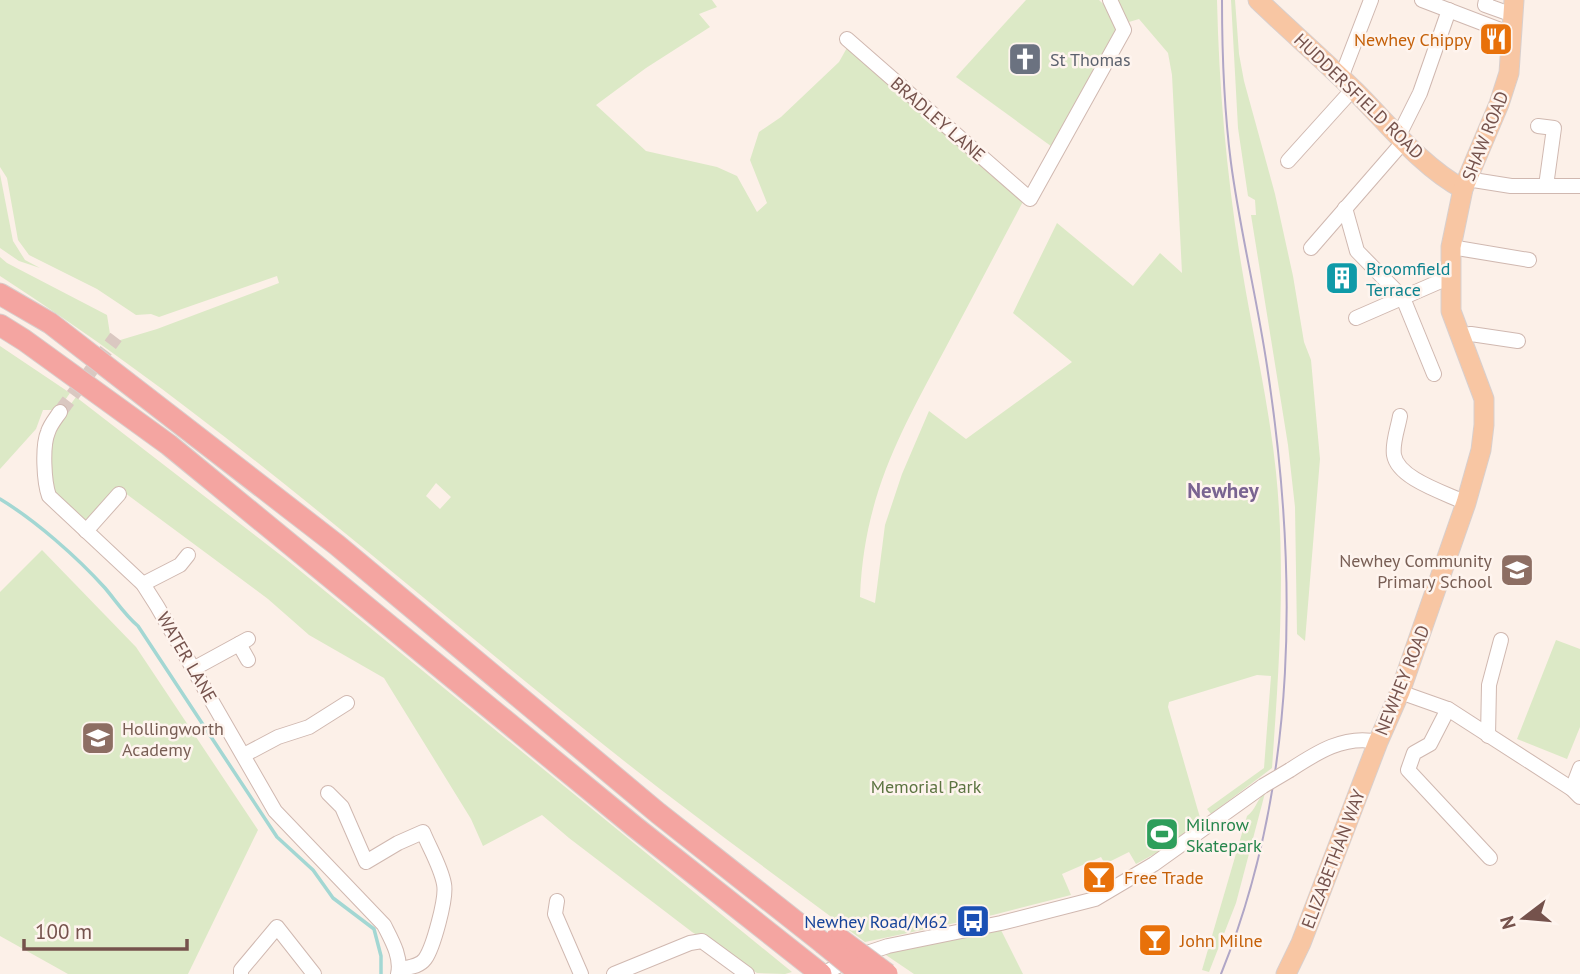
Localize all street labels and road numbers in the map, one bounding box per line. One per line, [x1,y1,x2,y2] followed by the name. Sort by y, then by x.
[1289,28,1429,164] street label: HUDDERSFIELD ROAD
[886,72,990,166] street label: BRADLEY LANE
[1457,88,1513,184] street label: SHAW ROAD
[152,608,222,706] street label: WATER LANE
[1369,621,1435,739] street label: NEWHEY ROAD
[1296,786,1370,932] street label: ELIZABETHAN WAY

